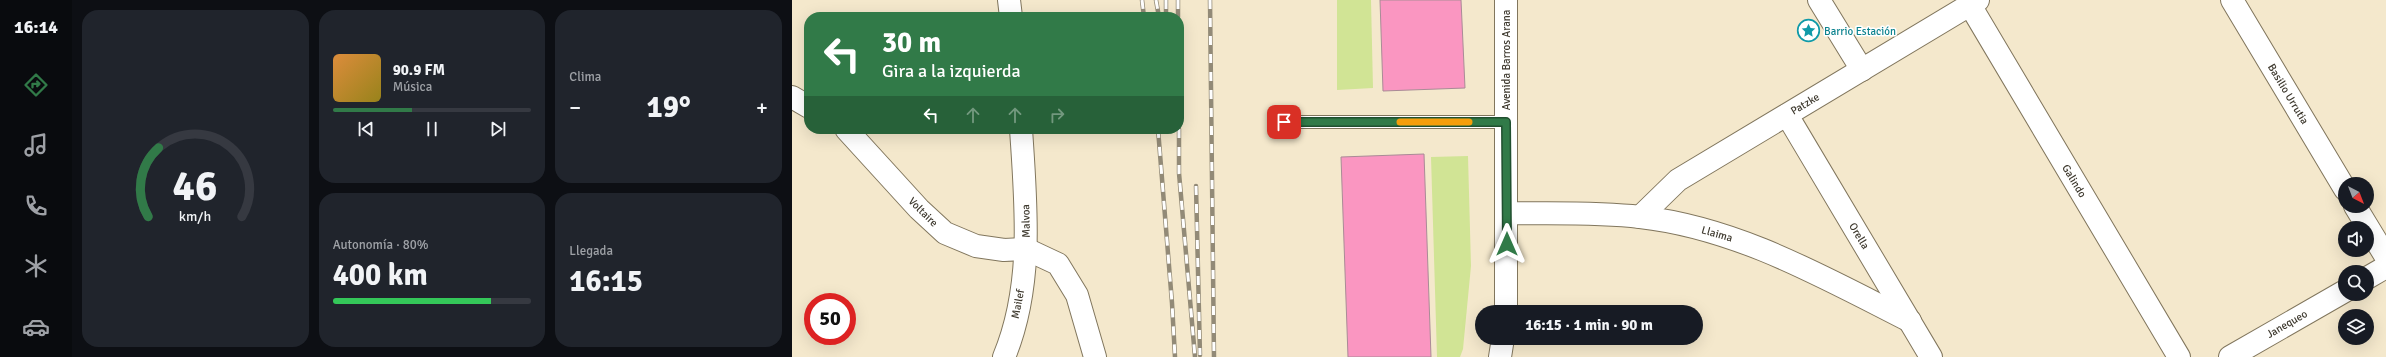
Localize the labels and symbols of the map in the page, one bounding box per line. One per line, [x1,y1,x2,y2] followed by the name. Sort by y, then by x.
[1500,9,1513,110] street label: Avenida Barros Arana
[1795,18,1821,44] place icon: Barrio Estación
[1824,25,1896,38] place label: Barrio Estación
[2265,61,2311,127] street label: Basilio Urrutia
[1788,90,1822,118] street label: Patzke
[1267,105,1301,139] pin
[2059,162,2089,200] street label: Galindo
[2338,177,2374,213] north arrow
[906,195,940,229] street label: Voltaire
[1019,204,1033,238] street label: Malvoa
[1846,220,1872,252] street label: Orella
[1486,223,1528,265] position arrow
[1700,223,1734,245] street label: Llaima
[1009,287,1027,320] street label: Mailef
[804,293,856,345] speed limit sign: 50
[2264,307,2310,341] street label: Janequeo

